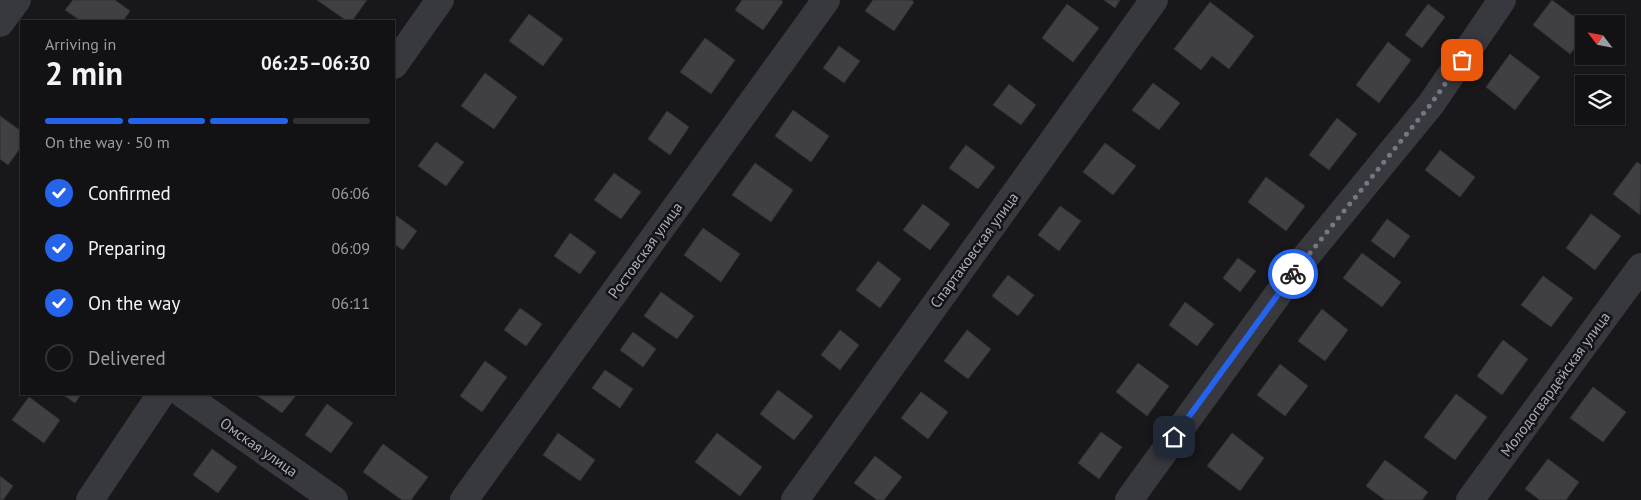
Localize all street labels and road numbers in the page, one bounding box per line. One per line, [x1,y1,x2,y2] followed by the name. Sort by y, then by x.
[926,188,1022,312] street label: Спартаковская улица
[604,198,686,302] street label: Ростовская улица
[1496,308,1614,460] street label: Молодогвардейская улица
[216,413,302,481] street label: Омская улица

